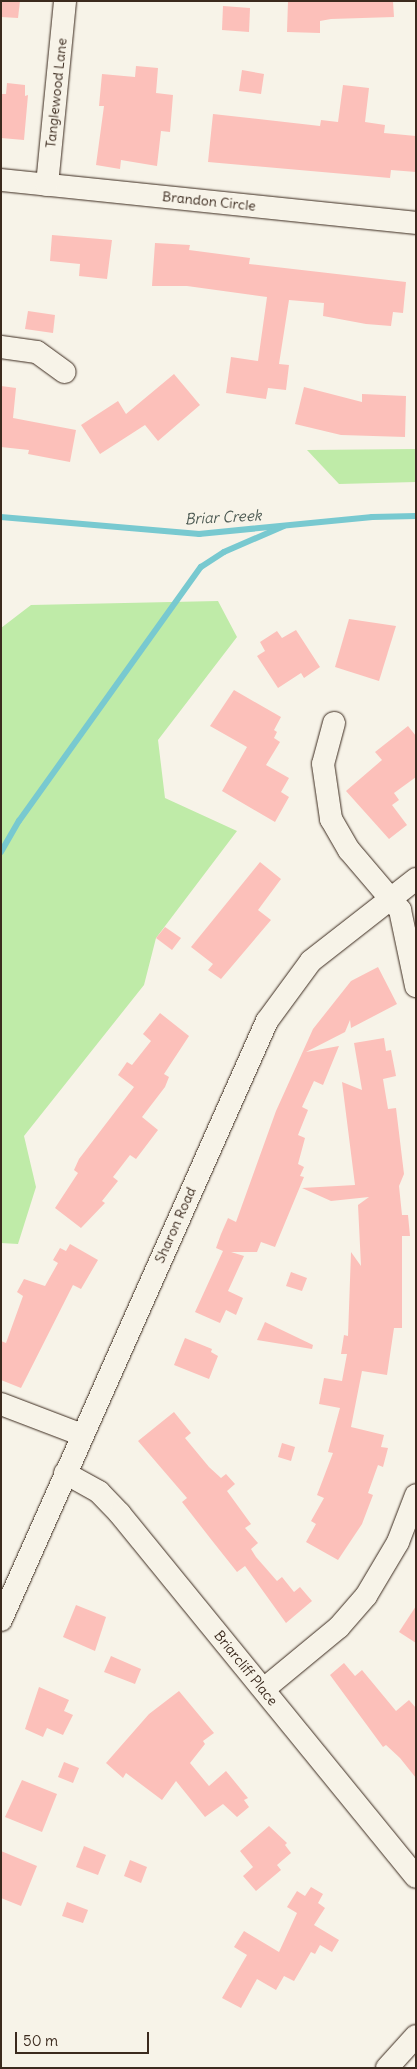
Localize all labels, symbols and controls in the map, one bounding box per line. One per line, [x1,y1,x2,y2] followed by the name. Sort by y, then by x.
[42,37,70,149] street label: Tanglewood Lane
[161,188,257,214] street label: Brandon Circle
[184,506,262,528] water label: Briar Creek
[151,1184,199,1266] street label: Sharon Road
[211,1627,281,1709] street label: Briarcliff Place
[18,2022,151,2054] scale bar
[23,2031,58,2050] text: 50 m

